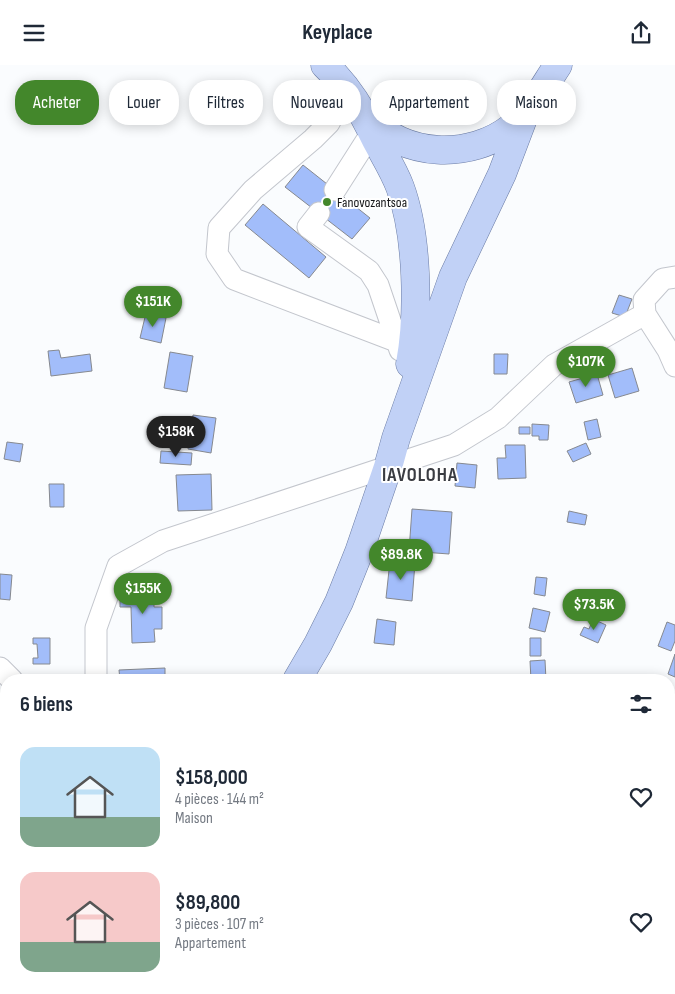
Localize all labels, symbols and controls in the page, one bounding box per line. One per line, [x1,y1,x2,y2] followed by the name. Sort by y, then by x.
[20,19,48,47] icon: menu
[302,19,373,46] text: Keyplace
[627,19,655,47] icon: share
[15,80,99,125] chip: Acheter
[109,80,179,125] chip: Louer
[189,80,263,125] chip: Filtres
[273,80,361,125] chip: Nouveau
[371,80,487,125] chip: Appartement
[497,80,576,125] chip: Maison
[337,194,407,211] place label: Fanovozantsoa
[321,196,333,208] marker: Fanovozantsoa
[118,285,188,328] pin: $151K
[135,292,171,311] text: $151K
[551,345,621,388] pin: $107K
[567,352,605,371] text: $107K
[141,415,211,458] pin: $158K
[158,422,194,441] text: $158K
[382,464,458,487] district label: IAVOLOHA
[360,539,442,581] pin: $89.8K
[380,545,422,564] text: $89.8K
[108,573,178,615] pin: $155K
[125,579,161,598] text: $155K
[553,589,635,631] pin: $73.5K
[574,595,614,614] text: $73.5K
[627,690,655,718] icon: filters
[20,692,73,717] text: 6 biens
[175,765,248,790] text: $158,000
[60,767,120,827] icon: home
[627,783,655,811] icon: heart
[175,790,264,809] text: 4 pièces · 144 m²
[175,809,213,828] text: Maison
[175,890,240,915] text: $89,800
[60,892,120,952] icon: home
[627,908,655,936] icon: heart
[175,915,264,934] text: 3 pièces · 107 m²
[175,934,246,953] text: Appartement

